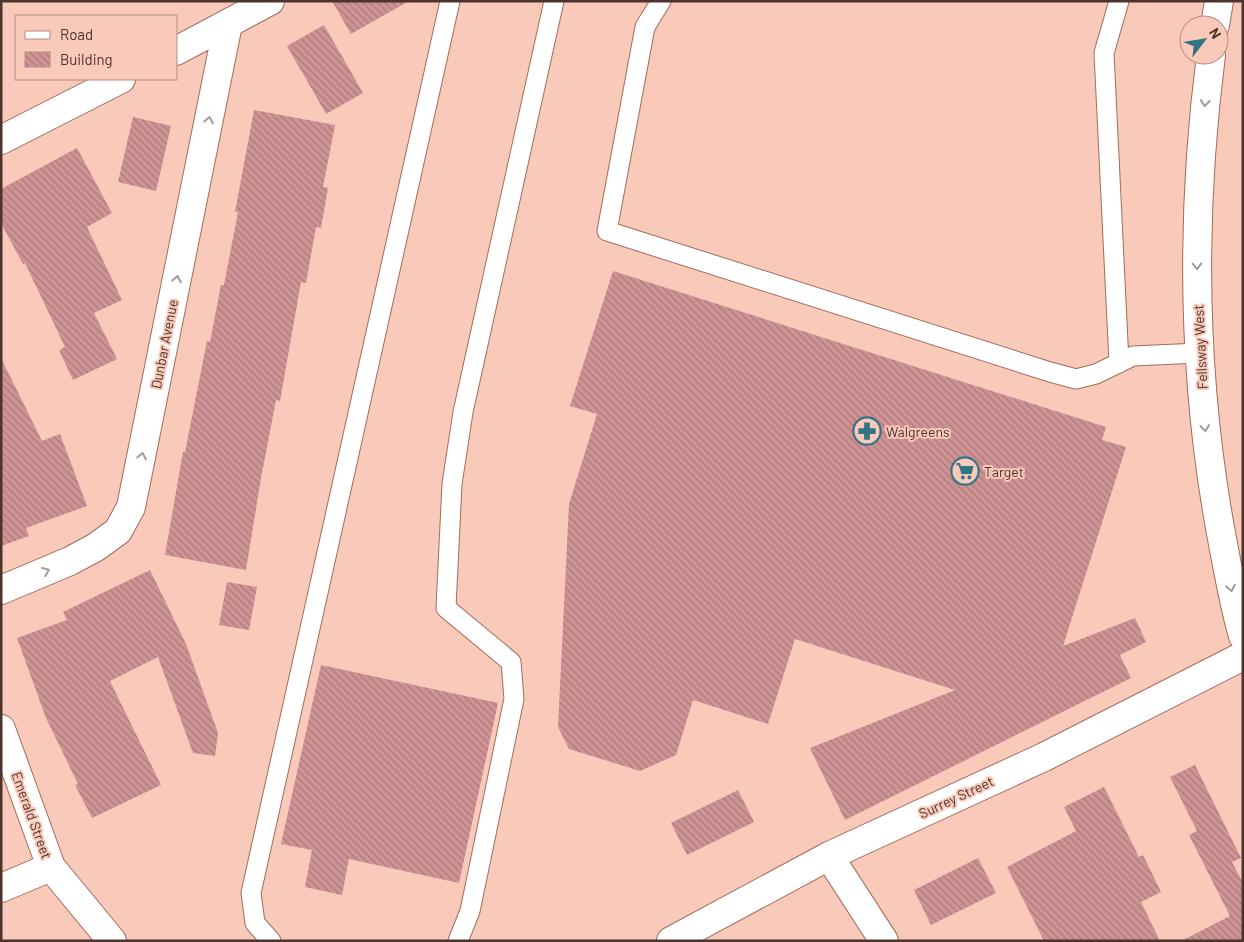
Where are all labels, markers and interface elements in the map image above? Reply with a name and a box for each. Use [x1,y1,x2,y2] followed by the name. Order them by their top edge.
[15,15,178,80] legend
[1179,15,1229,65] north arrow
[60,25,93,43] text: Road
[1206,25,1225,41] text: N
[60,50,113,68] text: Building
[1200,100,1211,108] one-way arrow
[203,115,214,124] one-way arrow
[1192,262,1202,270] one-way arrow
[171,275,182,284] one-way arrow
[147,298,181,390] street label: Dunbar Avenue
[1189,304,1211,390] street label: Fellsway West
[852,416,882,446] pharmacy icon: Walgreens
[886,423,950,440] place label: Walgreens
[1200,424,1211,432] one-way arrow
[136,451,146,460] one-way arrow
[950,456,980,486] supermarket icon: Target
[984,463,1024,480] place label: Target
[41,567,50,577] one-way arrow
[1225,584,1236,593] one-way arrow
[8,769,56,861] street label: Emerald Street
[916,772,996,822] street label: Surrey Street

